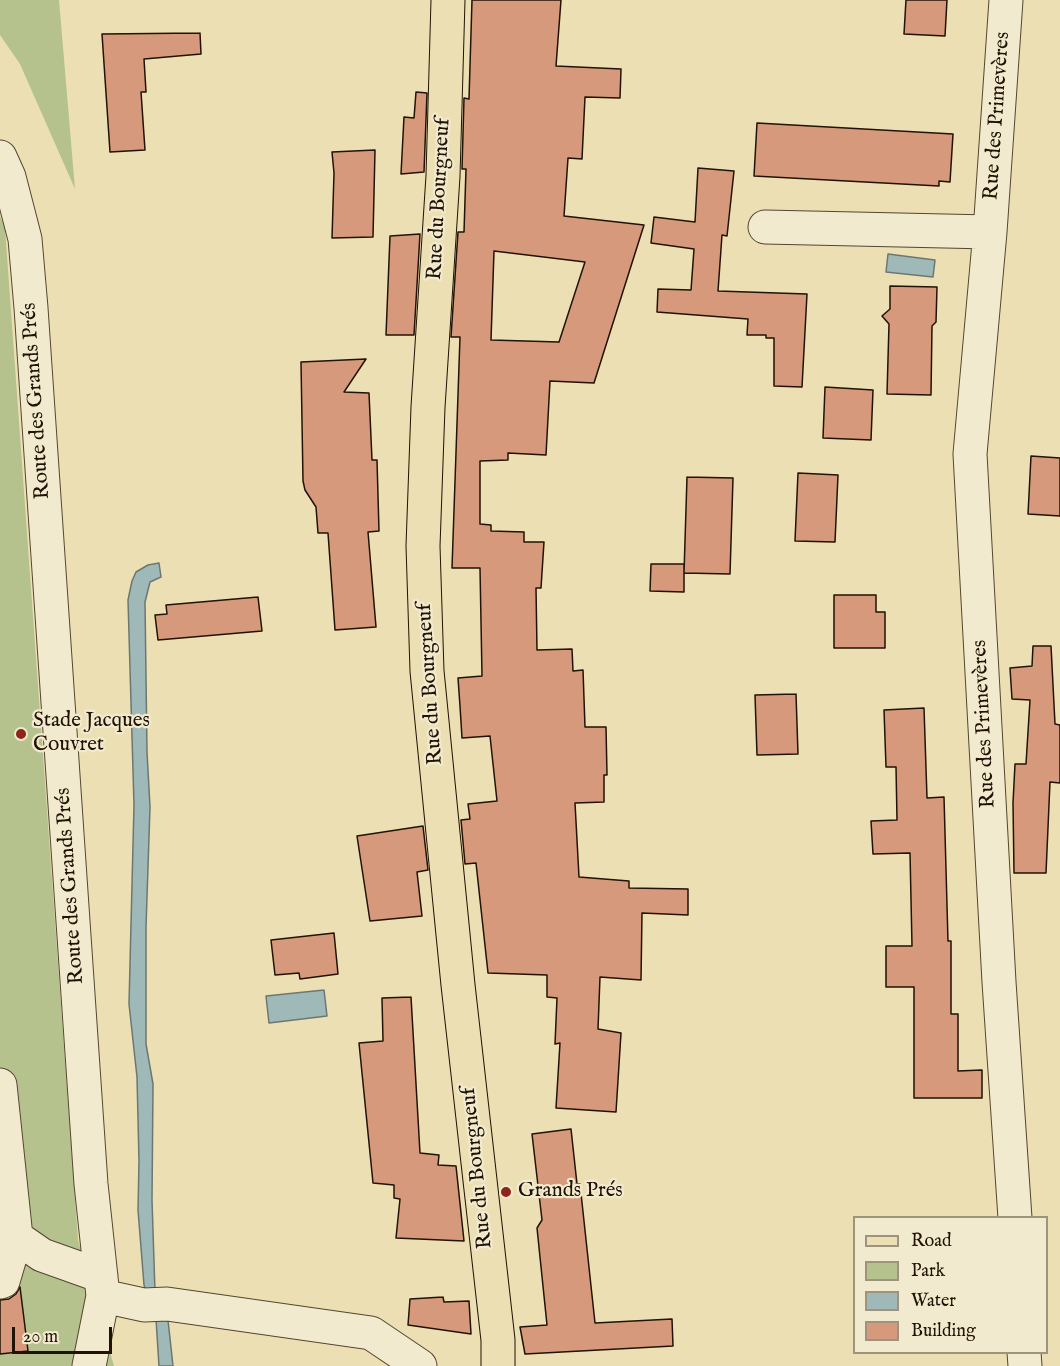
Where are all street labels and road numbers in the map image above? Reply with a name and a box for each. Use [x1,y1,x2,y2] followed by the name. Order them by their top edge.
[980,31,1016,201] street label: Rue des Primevères
[423,117,457,281] street label: Rue du Bourgneuf
[18,302,56,500] street label: Route des Grands Prés
[413,602,449,766] street label: Rue du Bourgneuf
[968,639,1002,809] street label: Rue des Primevères
[52,787,90,985] street label: Route des Grands Prés
[457,1086,499,1250] street label: Rue du Bourgneuf

